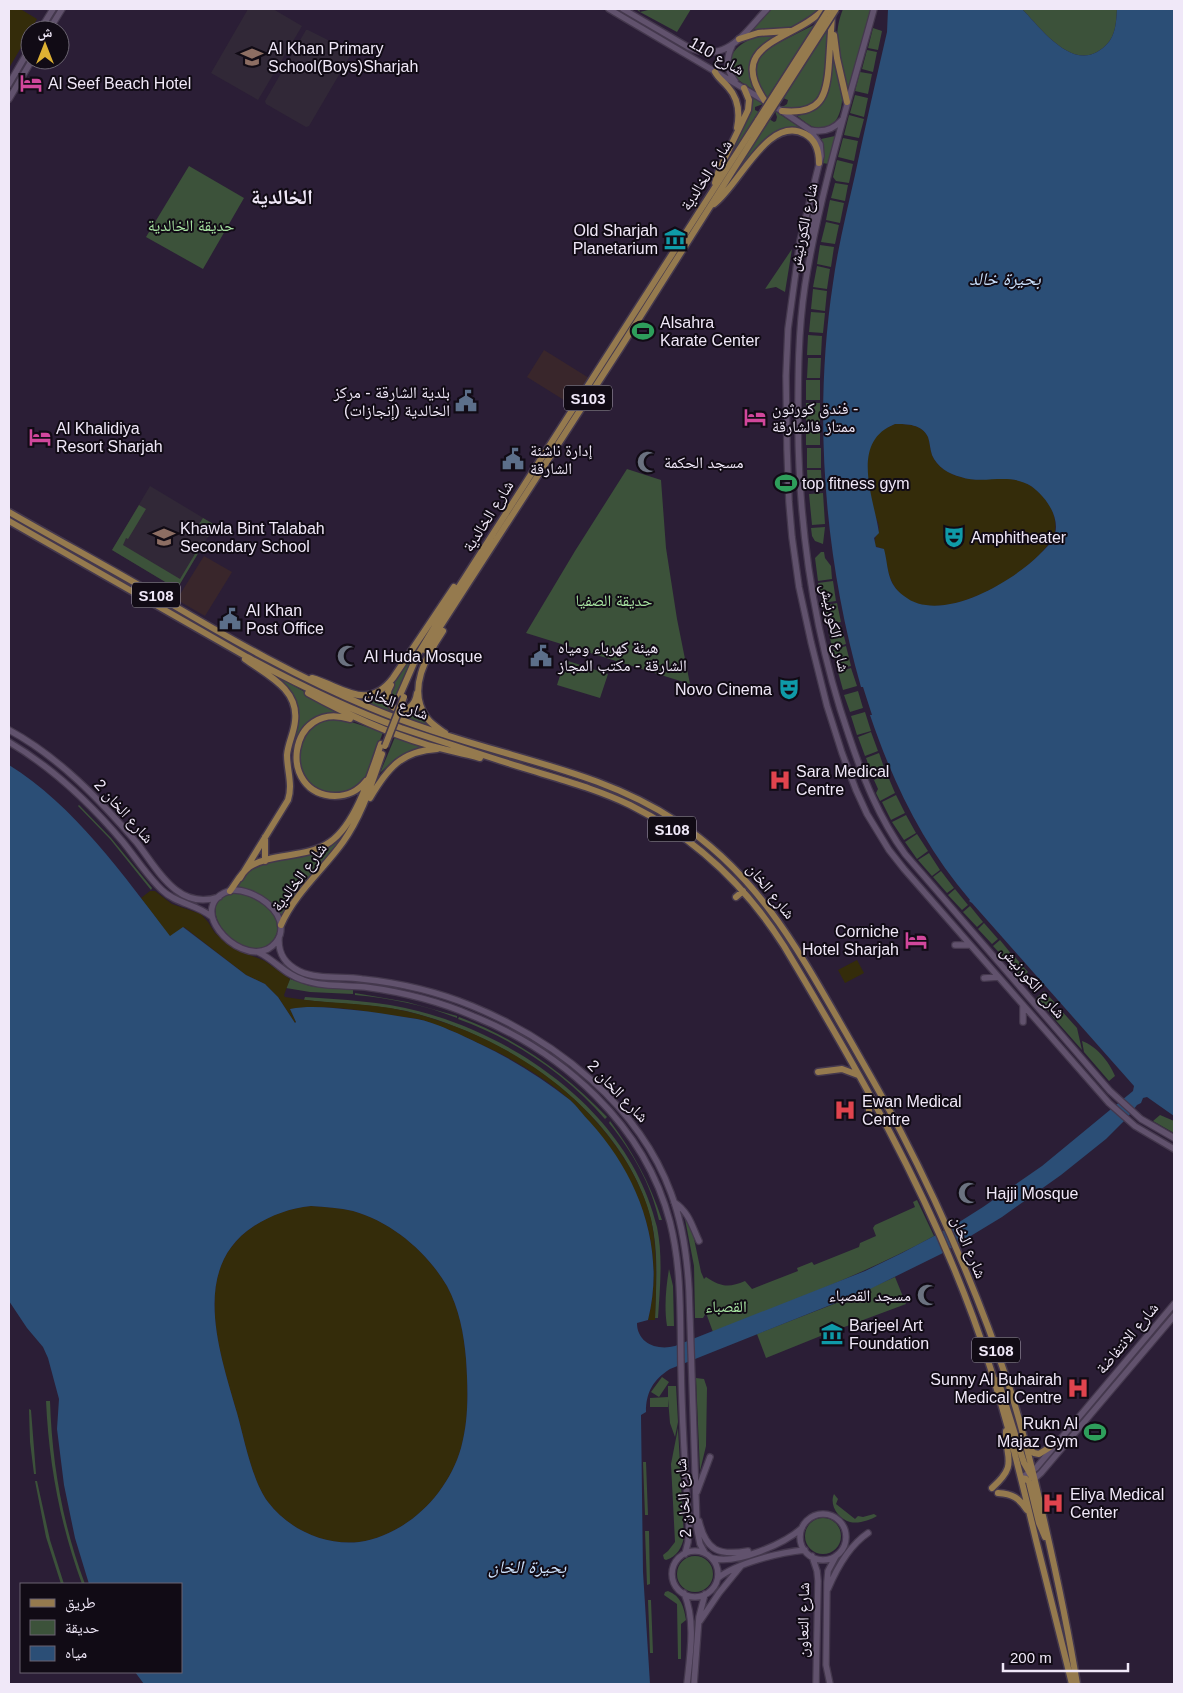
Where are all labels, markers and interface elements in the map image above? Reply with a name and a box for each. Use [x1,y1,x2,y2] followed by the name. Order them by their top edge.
[20,20,70,70] north arrow
[38,24,53,41] text: ش
[686,34,747,80] street label: شارع 110
[268,40,418,75] place label: Al Khan Primary School(Boys)Sharjah
[239,44,265,70] school or university icon: Al Khan Primary School(Boys)Sharjah
[18,70,44,96] hotel icon: Al Seef Beach Hotel
[48,75,191,92] place label: Al Seef Beach Hotel
[677,137,737,214] street label: شارع الخالدية
[785,181,823,273] street label: شارع الكورنيش
[251,185,313,208] district label: الخالدية
[148,217,234,234] park label: حديقة الخالدية
[573,222,658,257] place label: Old Sharjah Planetarium
[662,226,688,252] museum icon: Old Sharjah Planetarium
[969,269,1042,290] water label: بحيرة خالد
[660,314,760,349] place label: Alsahra Karate Center
[630,318,656,344] sports icon: Alsahra Karate Center
[333,384,450,420] place label: بلدية الشارقة - مركز الخالدية (إنجازات)
[564,386,612,410] road number: S103
[453,388,479,414] public building icon: بلدية الشارقة - مركز الخالدية (إنجازات)
[772,400,858,436] place label: فندق كورثون - ممتاز فالشارقة
[742,404,768,430] hotel icon: فندق كورثون - ممتاز فالشارقة
[56,420,163,455] place label: Al Khalidiya Resort Sharjah
[27,424,53,450] hotel icon: Al Khalidiya Resort Sharjah
[530,442,593,478] place label: إدارة ناشئة الشارقة
[500,446,526,472] public building icon: إدارة ناشئة الشارقة
[635,449,661,475] mosque icon: مسجد الحكمة
[664,454,744,471] place label: مسجد الحكمة
[773,470,799,496] sports icon: top fitness gym
[802,475,910,492] place label: top fitness gym
[459,477,518,556] street label: شارع الخالدية
[180,520,325,555] place label: Khawla Bint Talabah Secondary School
[151,524,177,550] school or university icon: Khawla Bint Talabah Secondary School
[941,524,967,550] theatre icon: Amphitheater
[971,529,1067,546] place label: Amphitheater
[132,582,180,608] road number: S108
[815,582,853,674] street label: شارع الكورنيش
[576,592,652,609] park label: حديقة الصفيا
[246,602,324,637] place label: Al Khan Post Office
[217,606,243,632] public building icon: Al Khan Post Office
[557,639,687,675] place label: هيئة كهرباء ومياه الشارقة - مكتب المجاز
[335,643,361,669] mosque icon: Al Huda Mosque
[528,643,554,669] public building icon: هيئة كهرباء ومياه الشارقة - مكتب المجاز
[364,648,482,665] place label: Al Huda Mosque
[776,676,802,702] theatre icon: Novo Cinema
[675,681,772,698] place label: Novo Cinema
[362,683,431,725] street label: شارع الخان
[796,763,889,798] place label: Sara Medical Centre
[767,767,793,793] hospital icon: Sara Medical Centre
[90,776,157,848] street label: شارع الخان 2
[648,816,696,842] road number: S108
[268,840,332,915] street label: شارع الخالدية
[742,860,798,923] street label: شارع الخان
[802,923,899,958] place label: Corniche Hotel Sharjah
[903,927,929,953] hotel icon: Corniche Hotel Sharjah
[996,943,1069,1023] street label: شارع الكورنيش
[583,1057,652,1127] street label: شارع الخان 2
[862,1093,962,1128] place label: Ewan Medical Centre
[832,1097,858,1123] hospital icon: Ewan Medical Centre
[956,1180,982,1206] mosque icon: Hajji Mosque
[986,1185,1079,1202] place label: Hajji Mosque
[946,1213,990,1282] street label: شارع الخان
[915,1282,941,1308] mosque icon: مسجد القصباء
[829,1287,911,1304] place label: مسجد القصباء
[705,1298,747,1315] park label: القصباء
[1092,1299,1163,1378] street label: شارع الانتفاضة
[849,1317,929,1352] place label: Barjeel Art Foundation
[819,1321,845,1347] museum icon: Barjeel Art Foundation
[972,1338,1020,1362] road number: S108
[930,1371,1062,1406] place label: Sunny Al Buhairah Medical Centre
[1065,1375,1091,1401] hospital icon: Sunny Al Buhairah Medical Centre
[997,1415,1078,1450] place label: Rukn Al Majaz Gym
[1082,1419,1108,1445] sports icon: Rukn Al Majaz Gym
[672,1458,696,1538] street label: شارع الخان 2
[1070,1486,1164,1521] place label: Eliya Medical Center
[1040,1490,1066,1516] hospital icon: Eliya Medical Center
[488,1557,567,1578] water label: بحيرة الخان
[794,1582,814,1658] street label: شارع التعاون
[20,1583,182,1673] legend
[65,1594,96,1613] text: طريق
[65,1619,100,1636] text: حديقة
[1003,1640,1128,1672] scale bar
[65,1644,87,1661] text: مياه
[1010,1649,1052,1666] text: 200 m

